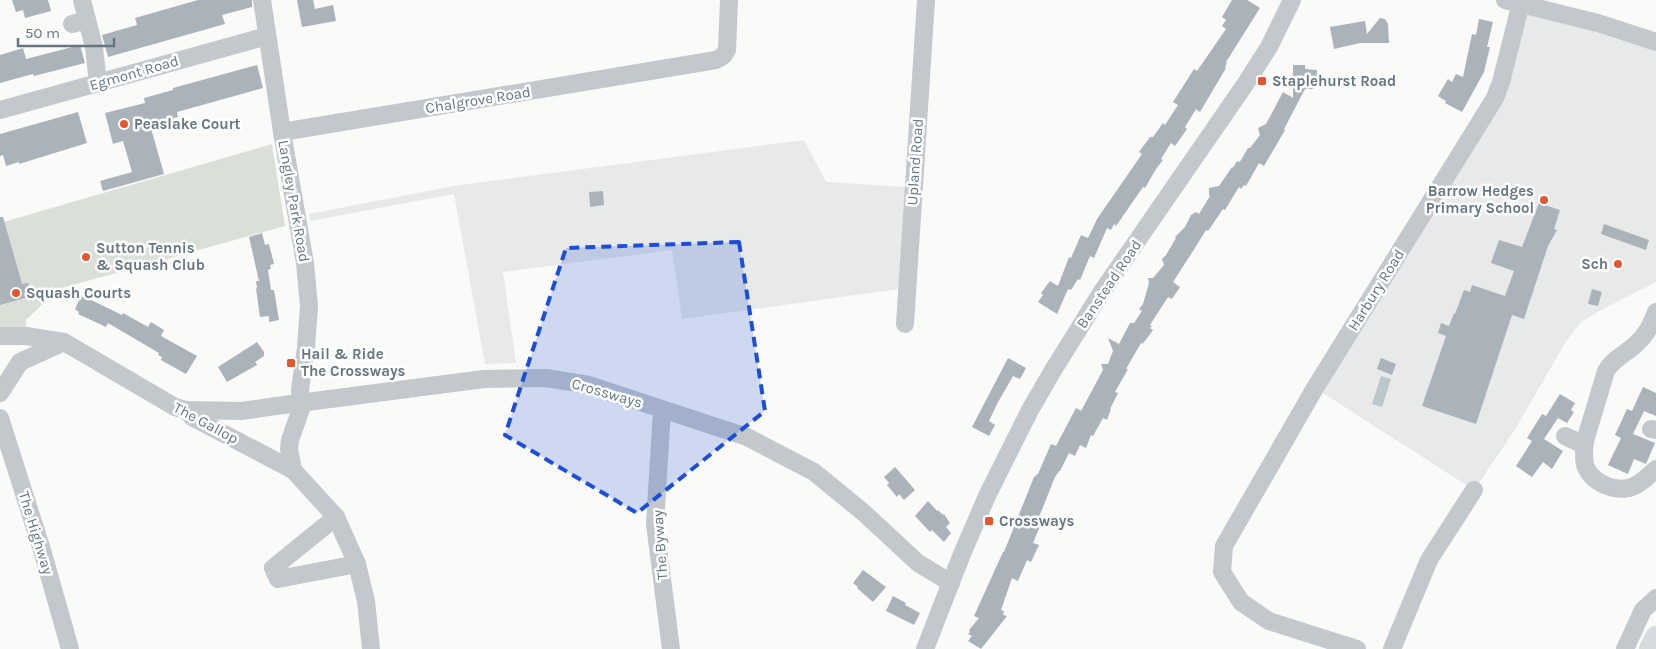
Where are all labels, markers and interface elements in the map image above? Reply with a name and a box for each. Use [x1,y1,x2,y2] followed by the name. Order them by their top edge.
[18,15,114,47] scale bar
[25,24,60,42] text: 50 m
[87,52,181,94] street label: Egmont Road
[1272,72,1396,90] place label: Staplehurst Road
[1256,75,1268,87] marker: Staplehurst Road
[424,83,532,117] street label: Chalgrove Road
[134,115,241,133] place label: Peaslake Court
[118,118,130,130] marker: Peaslake Court
[903,118,927,206] street label: Upland Road
[274,138,314,264] street label: Langley Park Road
[1426,182,1534,217] place label: Barrow Hedges Primary School
[1538,194,1550,206] marker: Barrow Hedges Primary School
[1073,236,1145,332] street label: Banstead Road
[96,239,205,274] place label: Sutton Tennis & Squash Club
[1344,246,1408,334] street label: Harbury Road
[80,251,92,263] marker: Sutton Tennis & Squash Club
[1581,255,1608,273] place label: Sch
[1612,258,1624,270] marker: Sch
[26,284,131,302] place label: Squash Courts
[10,287,22,299] marker: Squash Courts
[301,345,405,380] place label: Hail & Ride The Crossways
[285,357,297,369] marker: Hail & Ride The Crossways
[570,374,644,412] street label: Crossways
[170,398,242,448] street label: The Gallop
[15,489,57,577] street label: The Highway
[649,509,671,581] street label: The Byway
[999,512,1074,530] place label: Crossways
[983,515,995,527] marker: Crossways

